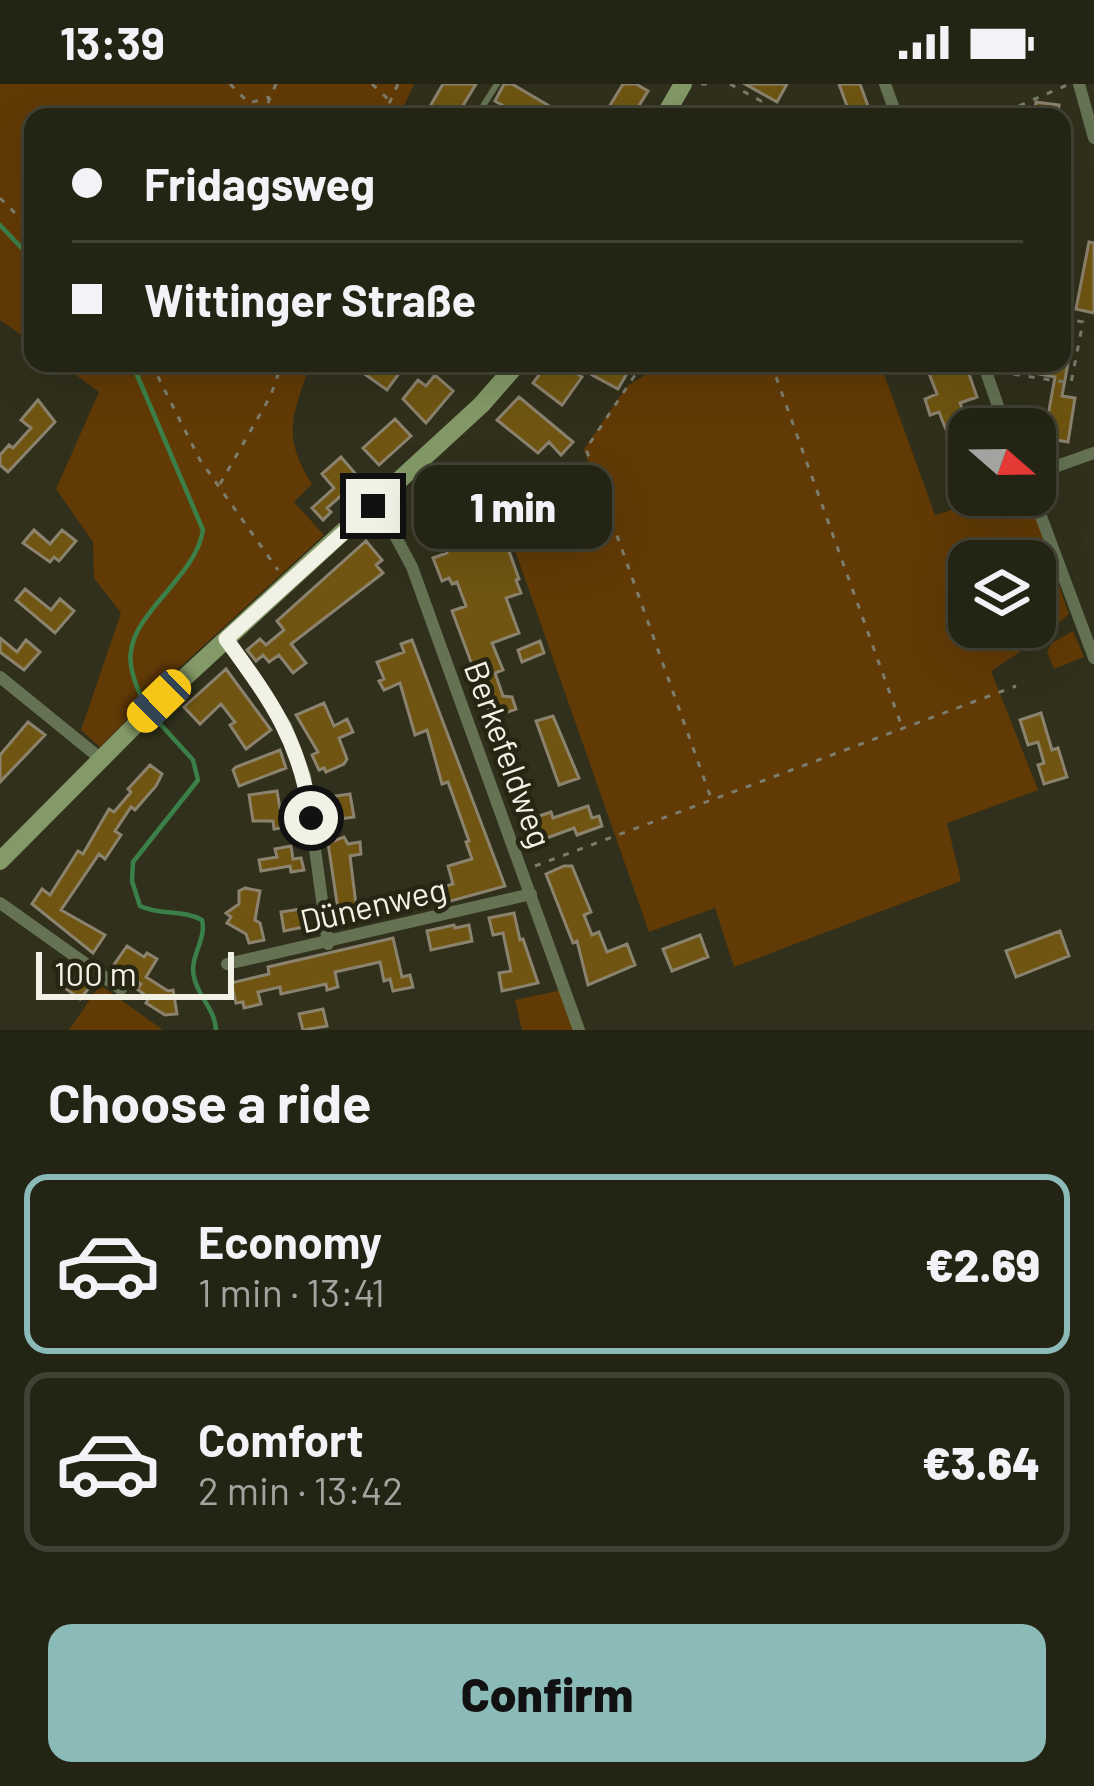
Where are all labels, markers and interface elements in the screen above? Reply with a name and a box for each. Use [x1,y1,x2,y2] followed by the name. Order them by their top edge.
[60,15,165,69] text: 13:39
[144,156,375,210] text: Fridagsweg
[144,272,476,326] text: Wittinger Straße
[948,408,1056,516] north arrow
[948,408,1056,648] map controls
[415,464,613,548] callout: 1 min
[346,479,400,533] route end
[470,483,556,530] text: 1 min
[948,540,1056,648] button: layers
[457,655,561,853] street label: Berkefeldweg
[121,663,197,739] car
[284,791,338,845] route start
[296,868,450,940] street label: Dünenweg
[36,946,234,999] scale bar
[54,953,137,993] text: 100 m
[48,1069,372,1134] text: Choose a ride
[54,1210,162,1318] icon: car
[198,1214,382,1268] text: Economy
[925,1237,1040,1291] text: €2.69
[198,1268,385,1315] text: 1 min · 13:41
[54,1408,162,1516] icon: car
[198,1412,364,1466] text: Comfort
[922,1435,1040,1489] text: €3.64
[198,1466,403,1513] text: 2 min · 13:42
[48,1624,1046,1762] button: Confirm

